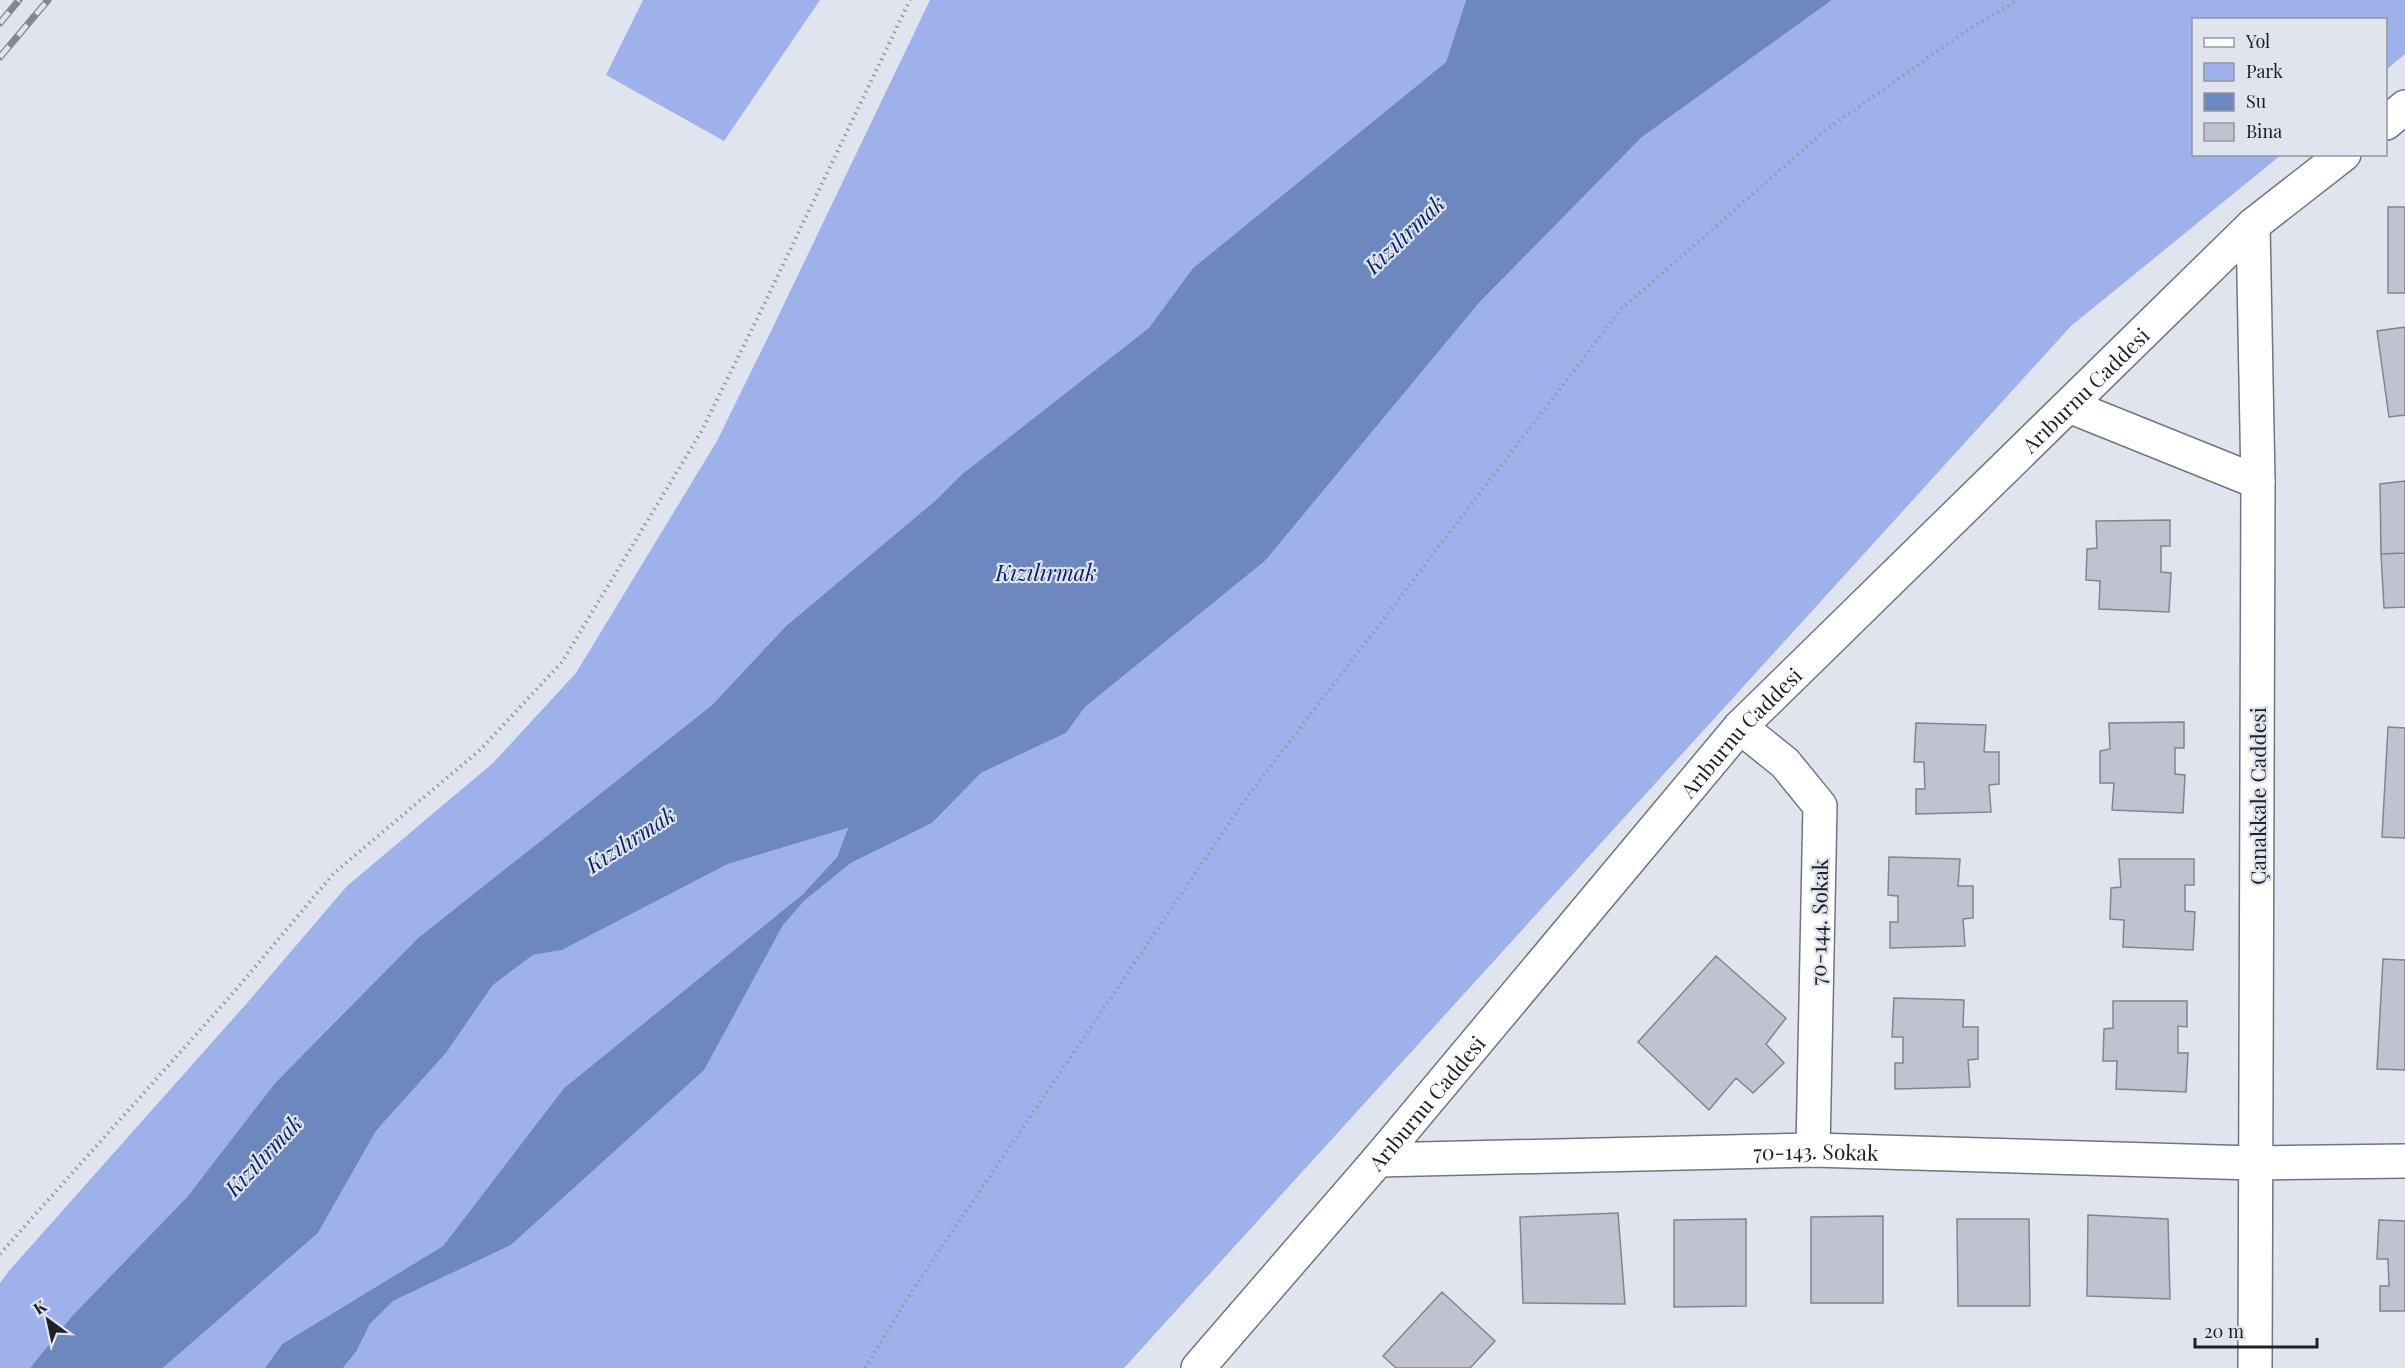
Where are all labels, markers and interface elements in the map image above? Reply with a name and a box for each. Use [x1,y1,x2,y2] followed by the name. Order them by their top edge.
[2192,18,2387,156] legend
[2245,29,2270,53] text: Yol
[2246,59,2283,83] text: Park
[2246,89,2267,113] text: Su
[2246,119,2282,143] text: Bina
[1357,188,1451,281] water label: Kızılırmak
[2014,321,2155,459] street label: Arıburnu Caddesi
[994,557,1097,587] water label: Kızılırmak
[1673,661,1807,804] street label: Arıburnu Caddesi
[2243,707,2271,885] street label: Çanakkale Caddesi
[579,799,681,880] water label: Kızılırmak
[1803,858,1833,986] street label: 70-144. Sokak
[1361,1029,1491,1177] street label: Arıburnu Caddesi
[217,1108,308,1203] water label: Kızılırmak
[1753,1136,1879,1166] street label: 70-143. Sokak
[18,1290,78,1350] north arrow
[29,1295,51,1319] text: K
[2195,1311,2316,1349] scale bar
[2204,1319,2244,1343] text: 20 m

